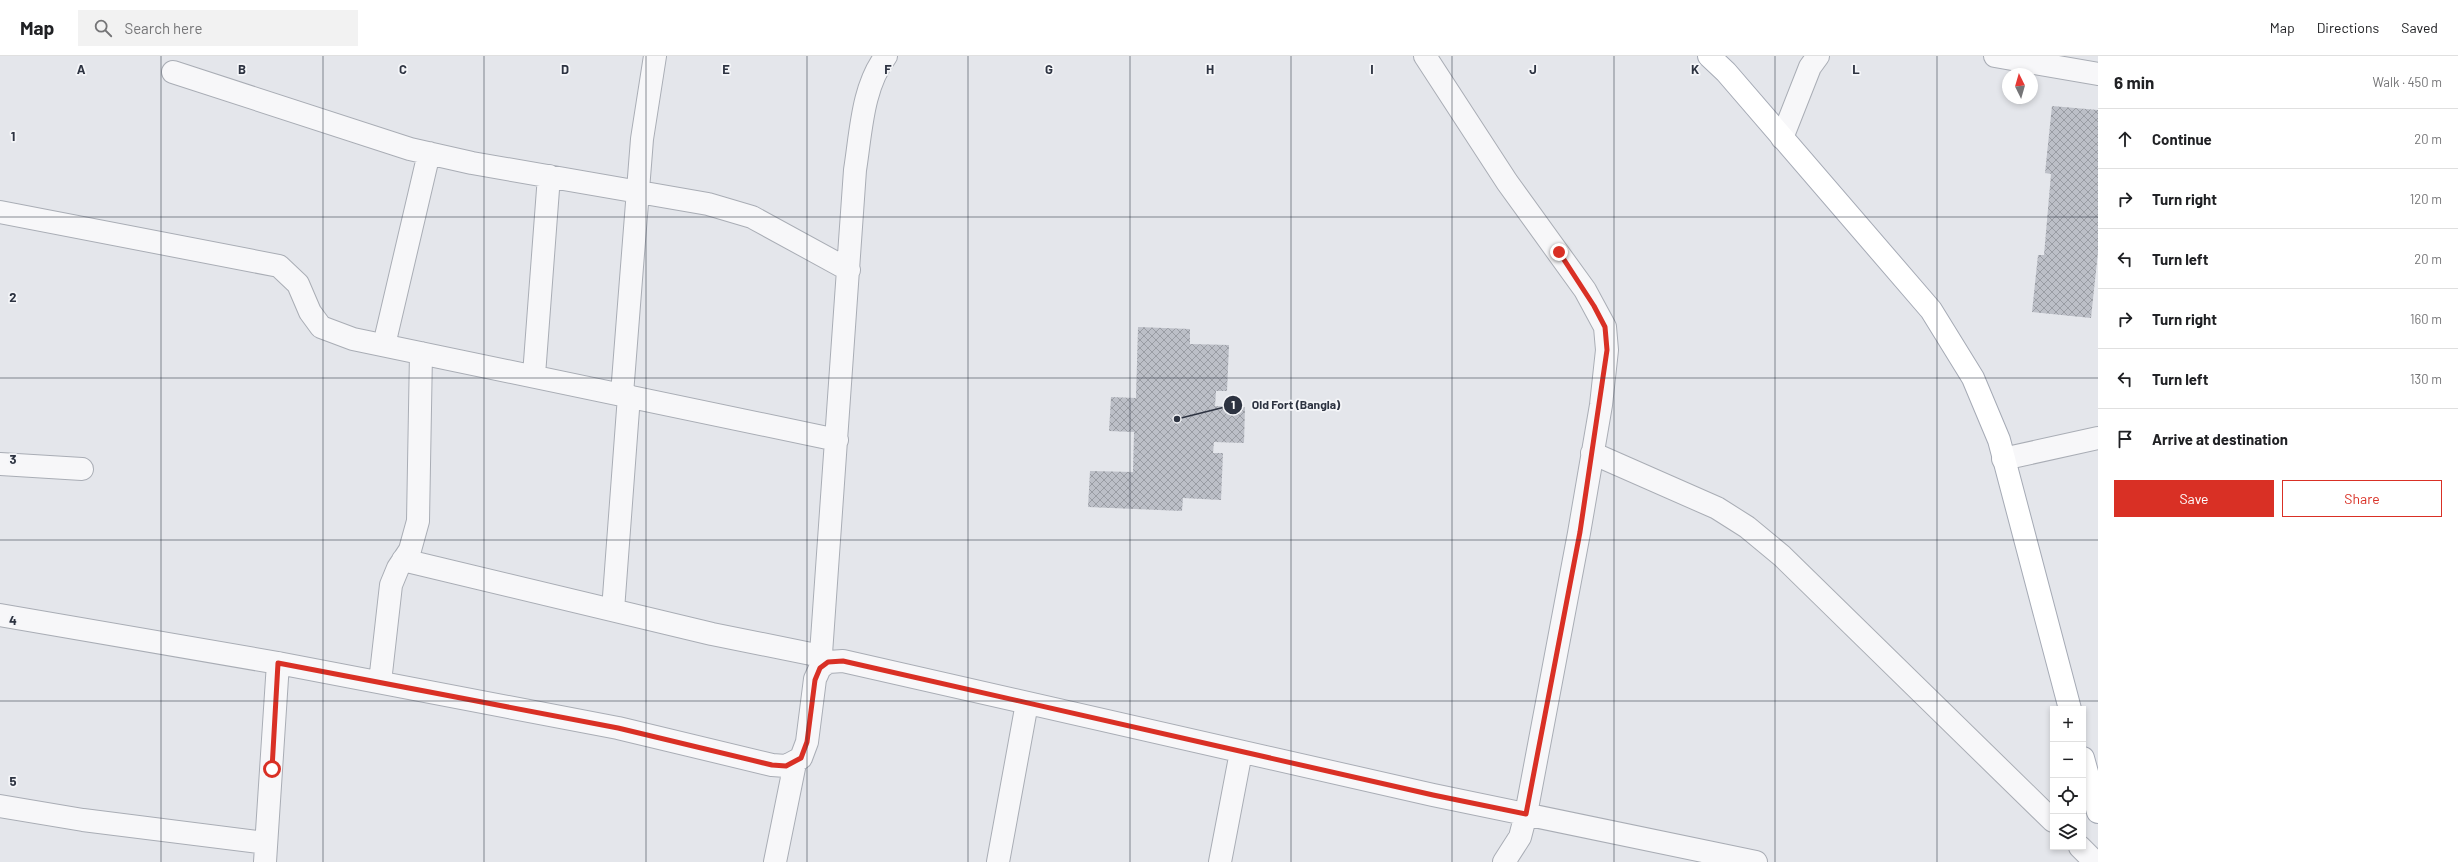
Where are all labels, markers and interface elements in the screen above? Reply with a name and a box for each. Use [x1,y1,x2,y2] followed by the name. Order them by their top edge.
[78,10,358,46] search box
[20,16,54,39] text: Map
[92,17,114,39] icon: search
[124,19,202,37] text: Search here
[2270,19,2295,36] text: Map
[2317,19,2379,36] text: Directions
[2401,19,2438,36] text: Saved
[77,61,86,77] text: A
[238,61,246,77] text: B
[399,61,407,77] text: C
[561,61,569,77] text: D
[722,61,730,77] text: E
[884,61,892,77] text: F
[1045,61,1053,77] text: G
[1206,61,1214,77] text: H
[1370,61,1374,77] text: I
[1529,61,1537,77] text: J
[1691,61,1699,77] text: K
[1852,61,1860,77] text: L
[2002,68,2038,104] north arrow
[2114,72,2154,92] text: 6 min
[2373,74,2442,90] text: Walk · 450 m
[11,128,15,144] text: 1
[2114,128,2136,150] icon: ahead
[2152,130,2212,148] text: Continue
[2414,131,2442,147] text: 20 m
[2114,188,2136,210] icon: right
[2152,190,2217,208] text: Turn right
[2410,191,2442,207] text: 120 m
[1550,243,1568,261] route end
[2114,248,2136,270] icon: left
[2152,250,2208,268] text: Turn left
[2414,251,2442,267] text: 20 m
[9,289,17,305] text: 2
[2114,308,2136,330] icon: right
[2152,310,2217,328] text: Turn right
[2410,311,2442,327] text: 160 m
[2114,368,2136,390] icon: left
[2152,370,2208,388] text: Turn left
[2410,371,2442,387] text: 130 m
[1223,393,1348,417] callout: Old Fort (Bangla)
[1231,397,1235,411] text: 1
[1252,397,1341,411] text: Old Fort (Bangla)
[2114,428,2136,450] icon: arrive
[2152,430,2288,448] text: Arrive at destination
[9,451,17,467] text: 3
[2114,480,2274,517] button: Save
[2282,480,2442,517] button: Share
[9,612,17,628] text: 4
[2050,706,2086,850] map controls
[2050,706,2086,742] button: +
[2050,742,2086,778] button: −
[263,760,281,778] route start
[9,773,17,789] text: 5
[2050,778,2086,814] button: locate
[2050,814,2086,850] button: layers

